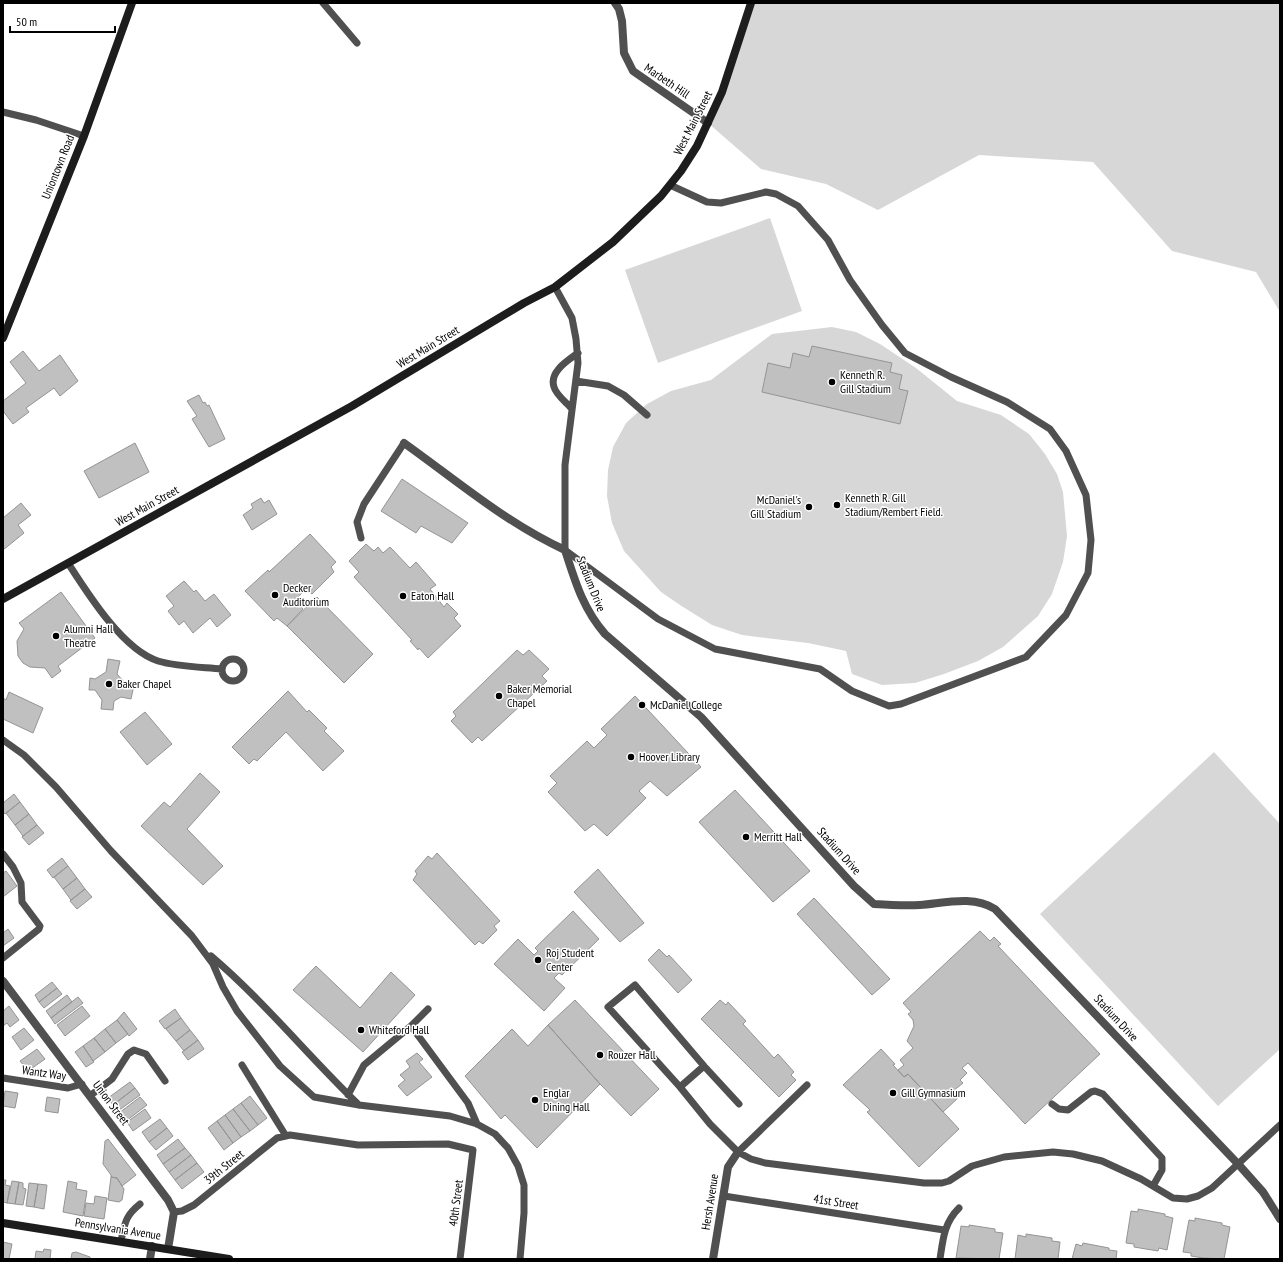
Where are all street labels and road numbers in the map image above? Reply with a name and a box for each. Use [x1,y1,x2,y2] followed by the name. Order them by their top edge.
[642,60,693,101] street label: Marbeth Hill
[670,87,715,157] street label: West Main Street
[38,132,77,201] street label: Uniontown Road
[394,322,462,371] street label: West Main Street
[112,482,182,529] street label: West Main Street
[574,554,609,614] street label: Stadium Drive
[814,824,865,877] street label: Stadium Drive
[1091,991,1142,1044] street label: Stadium Drive
[21,1062,68,1083] street label: Wantz Way
[90,1077,133,1129] street label: Union Street
[201,1146,247,1187] street label: 39th Street
[698,1173,721,1231] street label: Hersh Avenue
[445,1178,466,1227] street label: 40th Street
[812,1191,860,1213] street label: 41st Street
[74,1214,162,1243] street label: Pennsylvania Avenue

